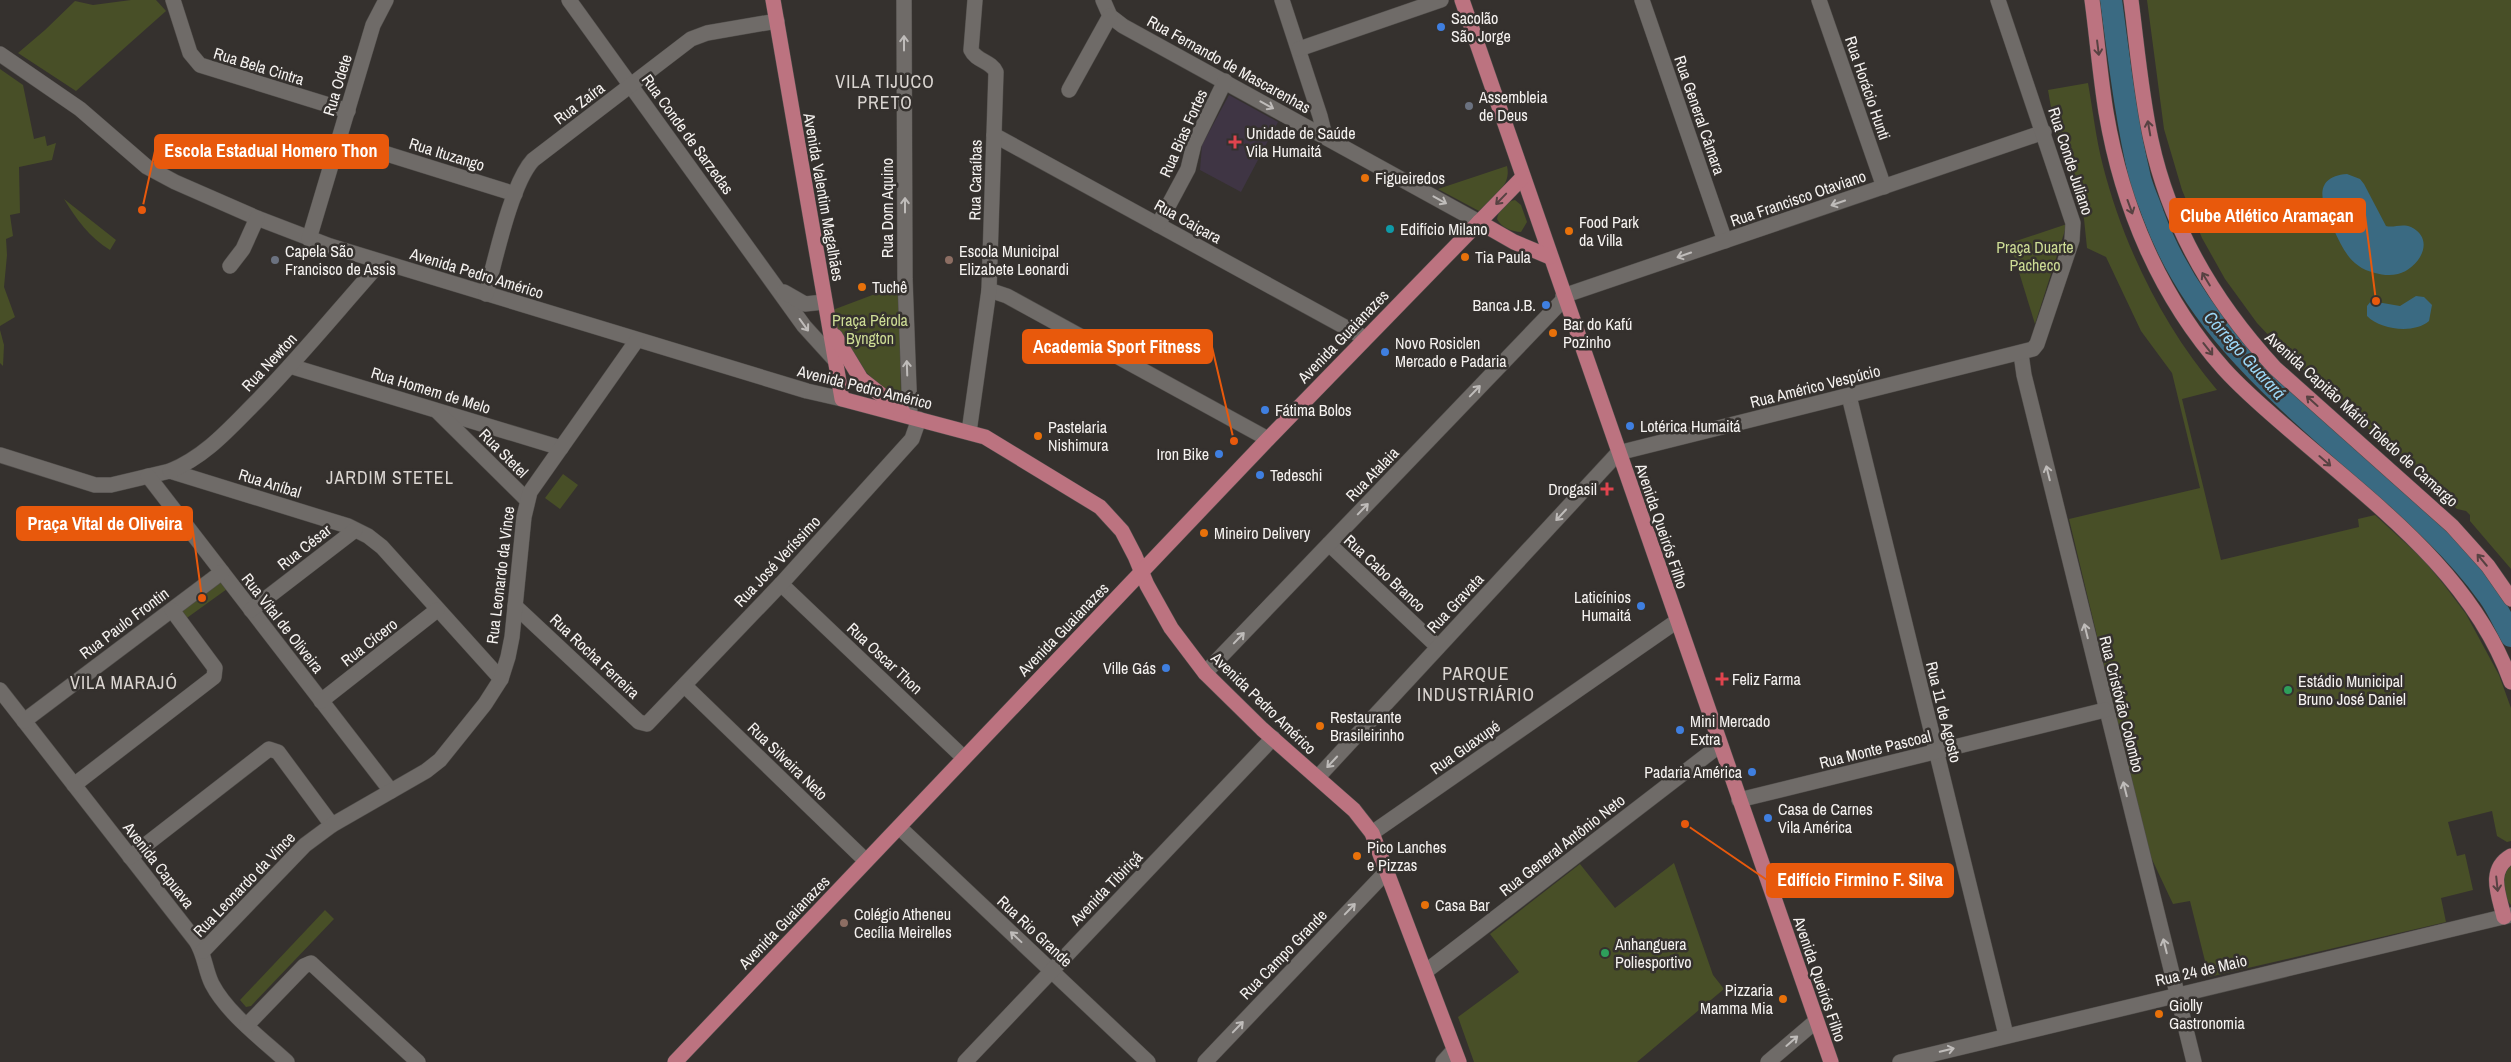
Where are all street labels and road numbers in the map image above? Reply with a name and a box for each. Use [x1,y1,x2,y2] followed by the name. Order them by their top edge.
[1143,10,1315,118] street label: Rua Fernando de Mascarenhas
[1840,33,1896,143] street label: Rua Horácio Hunti
[211,42,308,90] street label: Rua Bela Cintra
[317,51,357,119] street label: Rua Odete
[1669,52,1731,178] street label: Rua General Câmara
[637,69,739,199] street label: Rua Conde de Sarzedas
[549,76,609,129] street label: Rua Zaíra
[1154,86,1212,180] street label: Rua Bias Fortes
[2043,104,2099,218] street label: Rua Conde Juliano
[798,110,850,283] street label: Avenida Valentim Magalhães
[406,132,488,176] street label: Rua Ituzango
[963,139,987,221] street label: Rua Caraíbas
[876,158,898,258] street label: Rua Dom Aquino
[1727,164,1869,232] street label: Rua Francisco Otaviano
[1150,194,1226,249] street label: Rua Caiçara
[407,242,546,304] street label: Avenida Pedro Américo
[1292,284,1393,388] street label: Avenida Guaianazes
[2260,326,2463,512] street label: Avenida Capitão Mário Toledo de Camargo
[236,328,302,396] street label: Rua Newton
[794,359,935,414] street label: Avenida Pedro Américo
[1748,359,1882,413] street label: Rua Américo Vespúcio
[369,361,493,419] street label: Rua Homem de Melo
[475,424,534,483] street label: Rua Stetel
[1341,441,1404,506] street label: Rua Atalaia
[1630,460,1694,592] street label: Avenida Queirós Filho
[236,463,304,503] street label: Rua Aníbal
[481,505,519,645] street label: Rua Leonardo da Vince
[729,511,825,611] street label: Rua José Veríssimo
[273,519,336,575] street label: Rua César
[1339,529,1431,617] street label: Rua Cabo Branco
[237,568,330,678] street label: Rua Vital de Oliveira
[1422,568,1489,638] street label: Rua Gravata
[1012,577,1113,681] street label: Avenida Guaianazes
[75,582,173,664] street label: Rua Paulo Frontin
[545,609,645,704] street label: Rua Rocha Ferreira
[336,613,402,671] street label: Rua Cícero
[842,617,928,699] street label: Rua Oscar Thon
[2094,633,2150,775] street label: Rua Cristóvão Colombo
[1206,646,1321,759] street label: Avenida Pedro Américo
[1921,659,1967,765] street label: Rua 11 de Agosto
[1426,715,1504,779] street label: Rua Guaxupé
[743,717,833,805] street label: Rua Silveira Neto
[1817,724,1933,774] street label: Rua Monte Pascoal
[1495,789,1629,901] street label: Rua General Antônio Neto
[118,816,200,913] street label: Avenida Capuava
[188,827,300,941] street label: Rua Leonardo da Vince
[1064,845,1148,931] street label: Avenida Tibiriçá
[733,870,834,974] street label: Avenida Guaianazes
[993,890,1077,972] street label: Rua Rio Grande
[1234,904,1332,1004] street label: Rua Campo Grande
[1788,913,1852,1045] street label: Avenida Queirós Filho
[2153,949,2249,991] street label: Rua 24 de Maio

